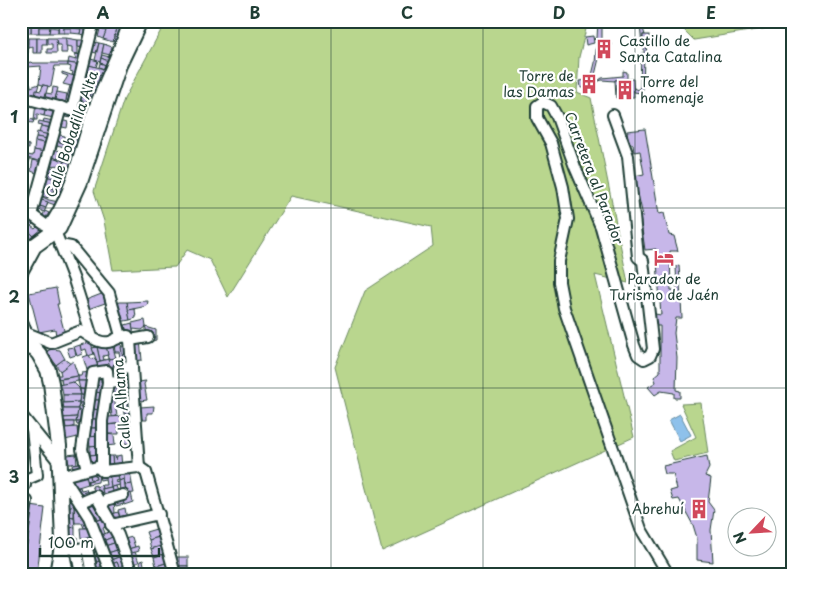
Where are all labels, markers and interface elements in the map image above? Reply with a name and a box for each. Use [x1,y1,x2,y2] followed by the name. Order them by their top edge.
[97,0,110,24] text: A
[250,0,261,24] text: B
[401,0,413,24] text: C
[553,0,565,24] text: D
[706,0,716,24] text: E
[619,30,722,67] place label: Castillo de Santa Catalina
[593,38,615,60] building icon: Castillo de Santa Catalina
[503,65,574,102] place label: Torre de las Damas
[40,67,103,200] street label: Calle Bobadilla Alta
[640,71,704,108] place label: Torre del homenaje
[578,73,600,95] building icon: Torre de las Damas
[614,79,636,101] building icon: Torre del homenaje
[10,104,18,128] text: 1
[559,108,630,248] street label: Carretera al Parador
[653,247,675,269] hotel icon: Parador de Turismo de Jaén
[609,268,719,305] place label: Parador de Turismo de Jaén
[8,284,20,308] text: 2
[107,358,136,450] street label: Calle Alhama
[9,464,19,488] text: 3
[632,498,684,519] place label: Abrehuí
[688,498,710,520] building icon: Abrehuí
[726,508,776,558] north arrow
[40,525,159,557] scale bar
[728,528,752,547] text: N
[48,530,94,553] text: 100 m

